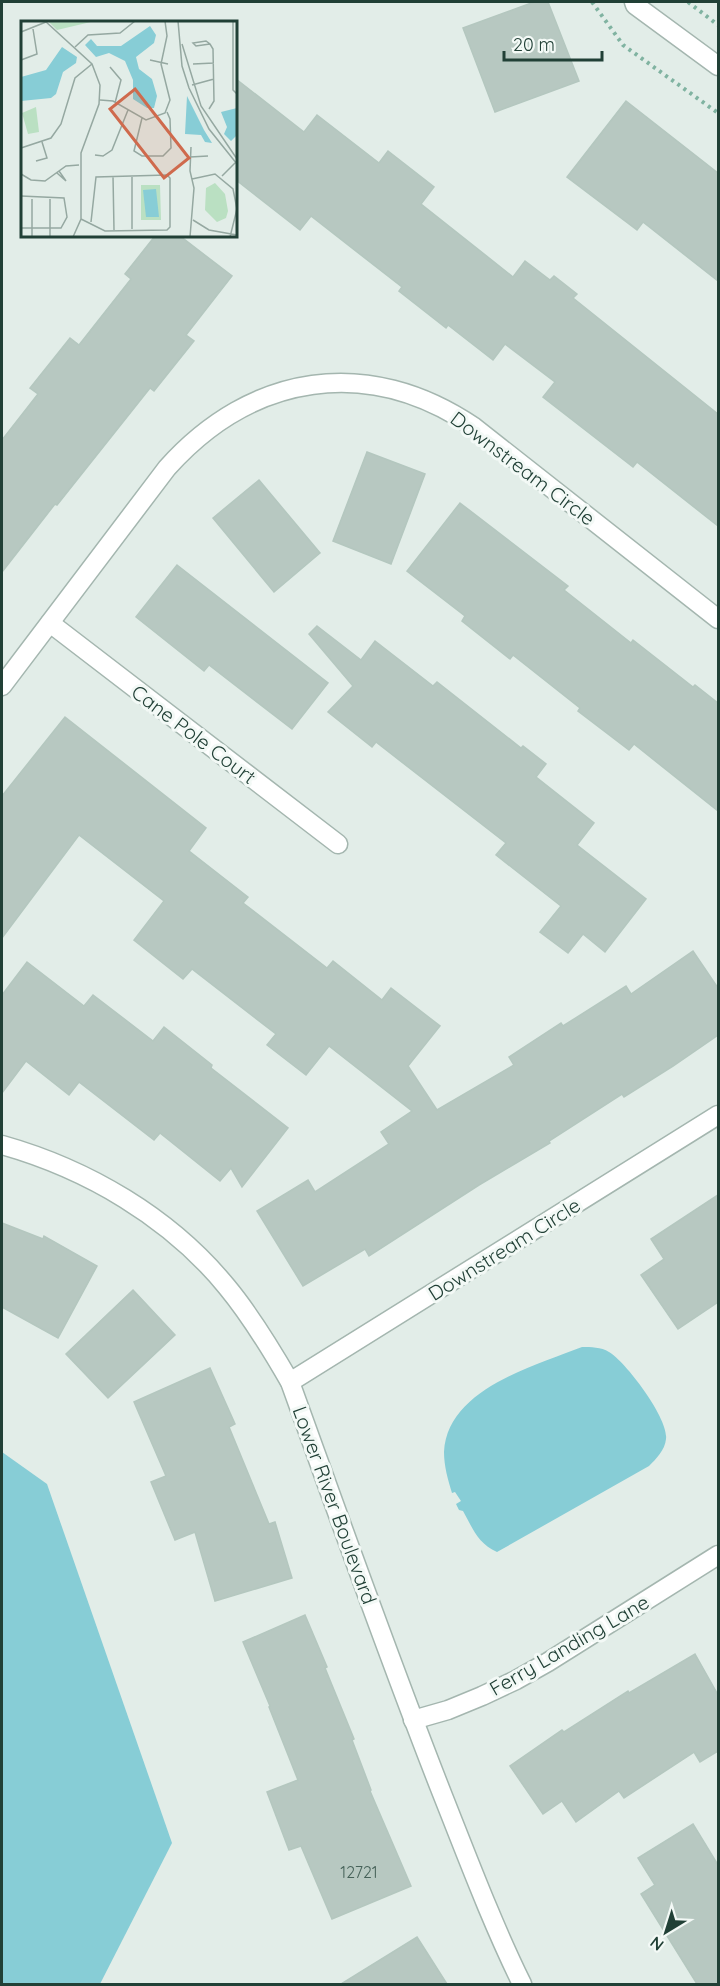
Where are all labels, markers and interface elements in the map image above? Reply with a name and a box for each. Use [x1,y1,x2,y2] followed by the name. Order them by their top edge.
[21,21,237,237] inset map
[504,24,602,62] scale bar
[513,33,555,56] text: 20 m
[446,406,600,530] street label: Downstream Circle
[127,679,261,789] street label: Cane Pole Court
[423,1192,585,1306] street label: Downstream Circle
[288,1403,382,1607] street label: Lower River Boulevard
[485,1589,653,1701] street label: Ferry Landing Lane
[340,1862,378,1882] house number: 12721
[636,1902,696,1962] north arrow
[646,1932,668,1955] text: N

